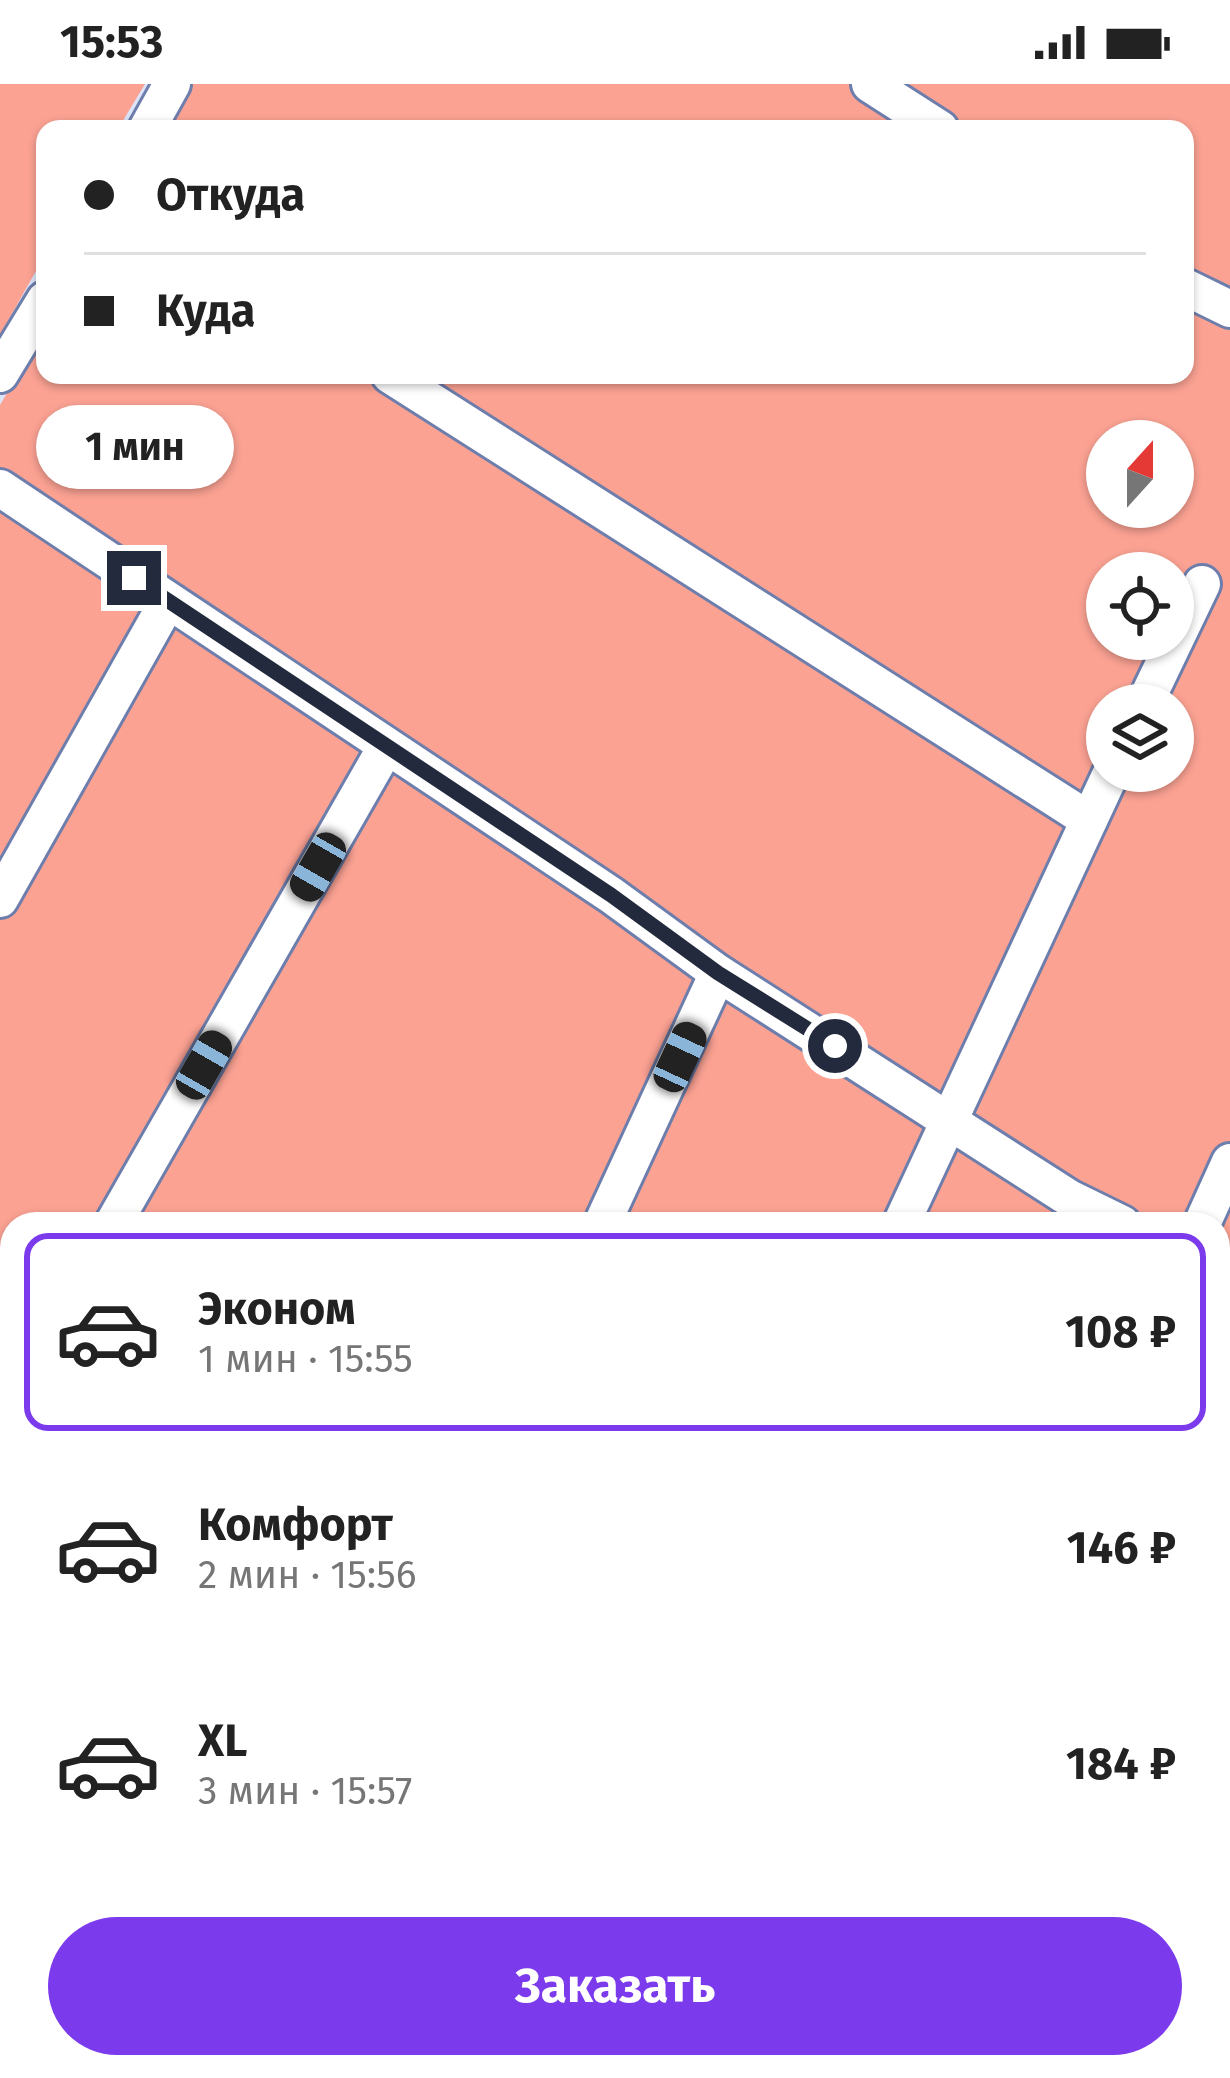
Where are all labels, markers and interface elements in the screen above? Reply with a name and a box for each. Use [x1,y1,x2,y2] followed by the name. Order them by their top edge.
[60,15,163,69] text: 15:53
[156,168,305,222] text: Откуда
[156,284,256,338] text: Куда
[35,404,233,488] callout: 1 мин
[1086,420,1194,528] north arrow
[1086,420,1194,792] map controls
[85,424,185,470] text: 1 мин
[107,551,161,605] route end
[1086,552,1194,660] button: locate
[1086,684,1194,792] button: layers
[284,827,352,907] car
[648,1017,712,1097] car
[808,1019,862,1073] route start
[170,1025,238,1105] car
[54,1278,162,1386] icon: car
[198,1282,356,1336] text: Эконом
[1065,1305,1176,1359] text: 108 ₽
[198,1336,413,1382] text: 1 мин · 15:55
[54,1494,162,1602] icon: car
[198,1498,393,1552] text: Комфорт
[1067,1521,1176,1575] text: 146 ₽
[198,1552,417,1598] text: 2 мин · 15:56
[54,1710,162,1818] icon: car
[198,1714,247,1768] text: XL
[1066,1737,1176,1791] text: 184 ₽
[198,1768,412,1814] text: 3 мин · 15:57
[48,1917,1182,2055] button: Заказать

